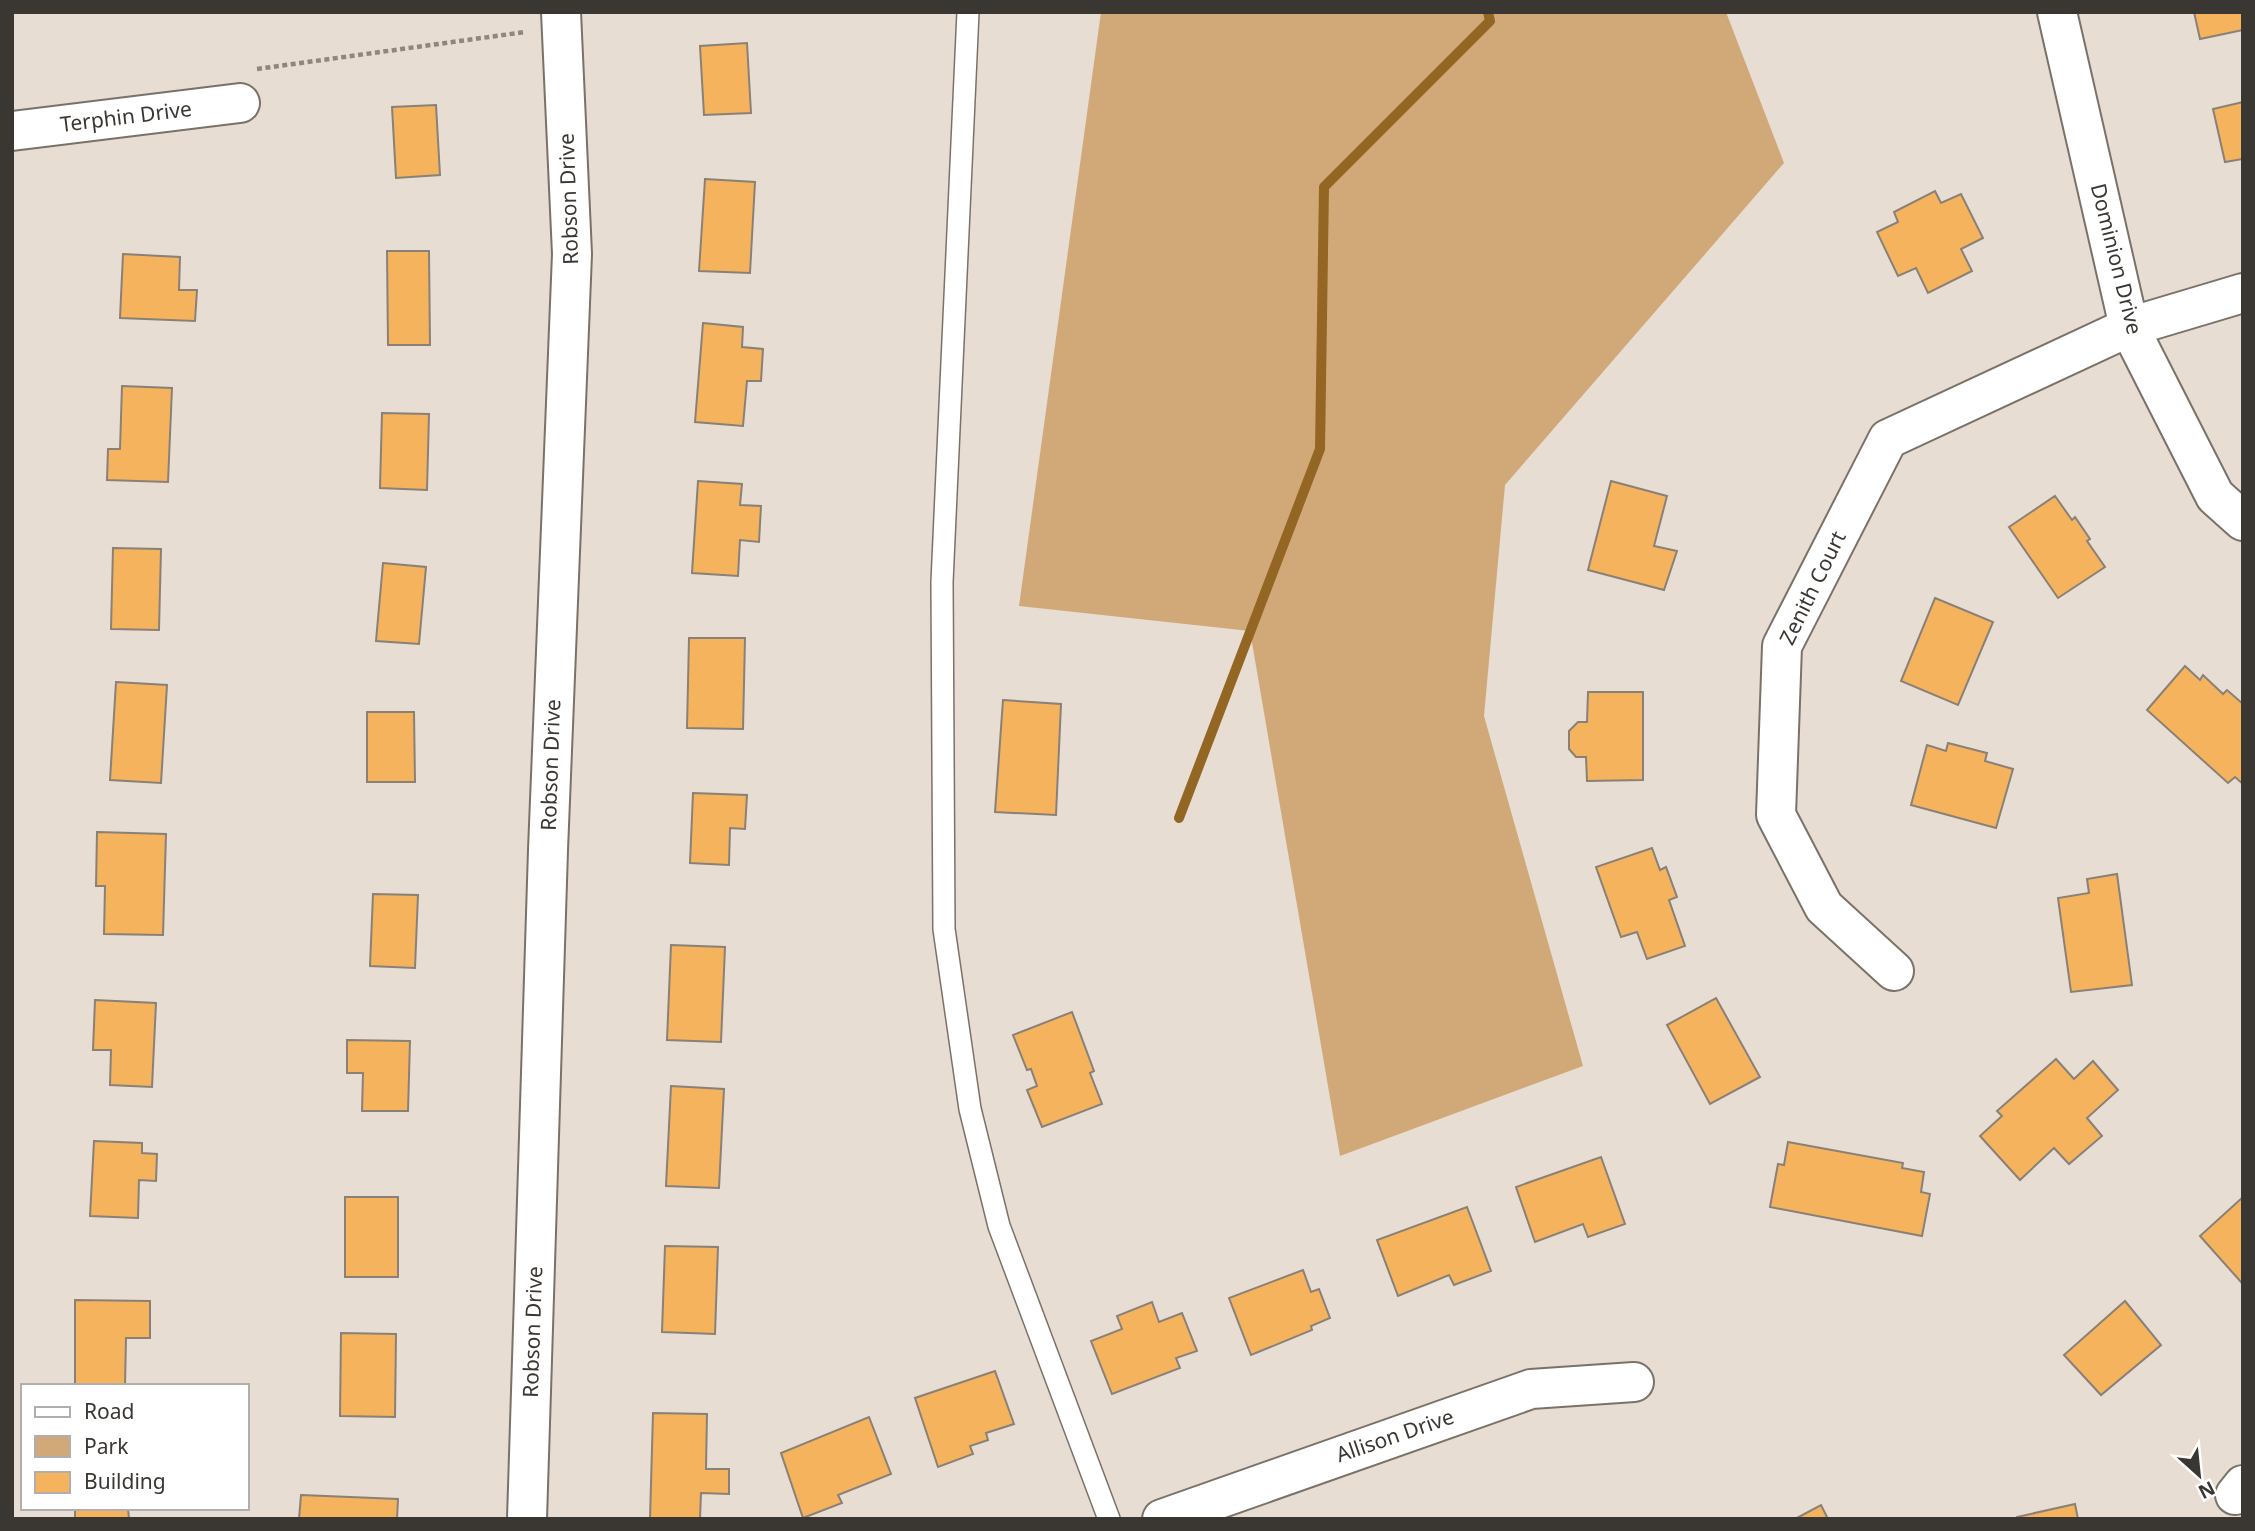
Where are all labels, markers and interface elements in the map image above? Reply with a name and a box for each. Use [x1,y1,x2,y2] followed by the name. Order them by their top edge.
[58,94,193,138] street label: Terphin Drive
[552,133,584,265] street label: Robson Drive
[2085,180,2149,337] street label: Dominion Drive
[1772,526,1852,649] street label: Zenith Court
[534,699,566,831] street label: Robson Drive
[516,1266,548,1398] street label: Robson Drive
[21,1384,248,1510] legend
[84,1397,134,1425] text: Road
[1332,1402,1457,1468] street label: Allison Drive
[84,1432,129,1460] text: Park
[2164,1440,2234,1510] north arrow
[84,1467,166,1495] text: Building
[2194,1475,2220,1505] text: N

